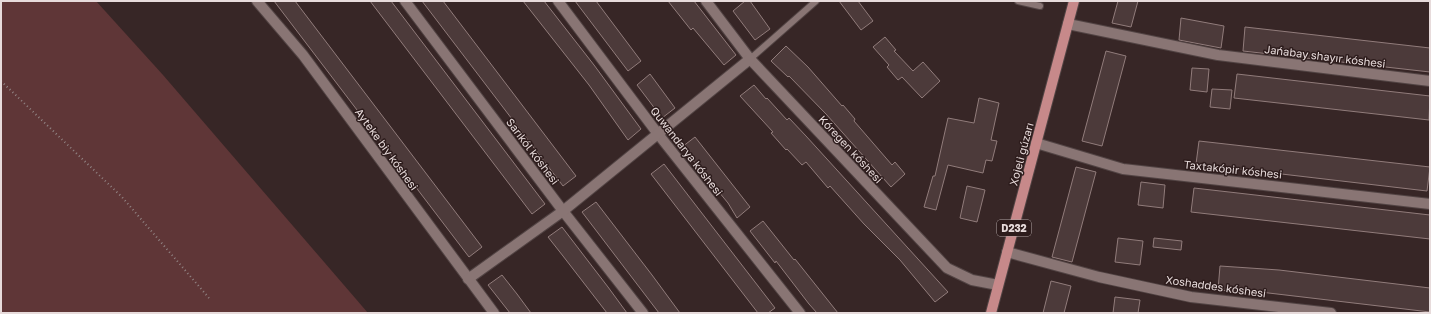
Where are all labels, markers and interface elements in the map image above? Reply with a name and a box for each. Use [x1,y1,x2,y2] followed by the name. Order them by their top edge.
[1264,42,1386,70] street label: Jańabay shayır kóshesi
[648,104,726,198] street label: Quwandarya kóshesi
[353,106,421,193] street label: Ayteke biy kóshesi
[816,113,886,185] street label: Kóregen kóshesi
[504,115,562,187] street label: Sarıkól kóshesi
[1006,121,1036,187] street label: Xojeli gúzarı
[1183,157,1283,181] street label: Taxtakópir kóshesi
[997,220,1031,236] road number: D232
[1165,273,1267,299] street label: Xoshaddes kóshesi

